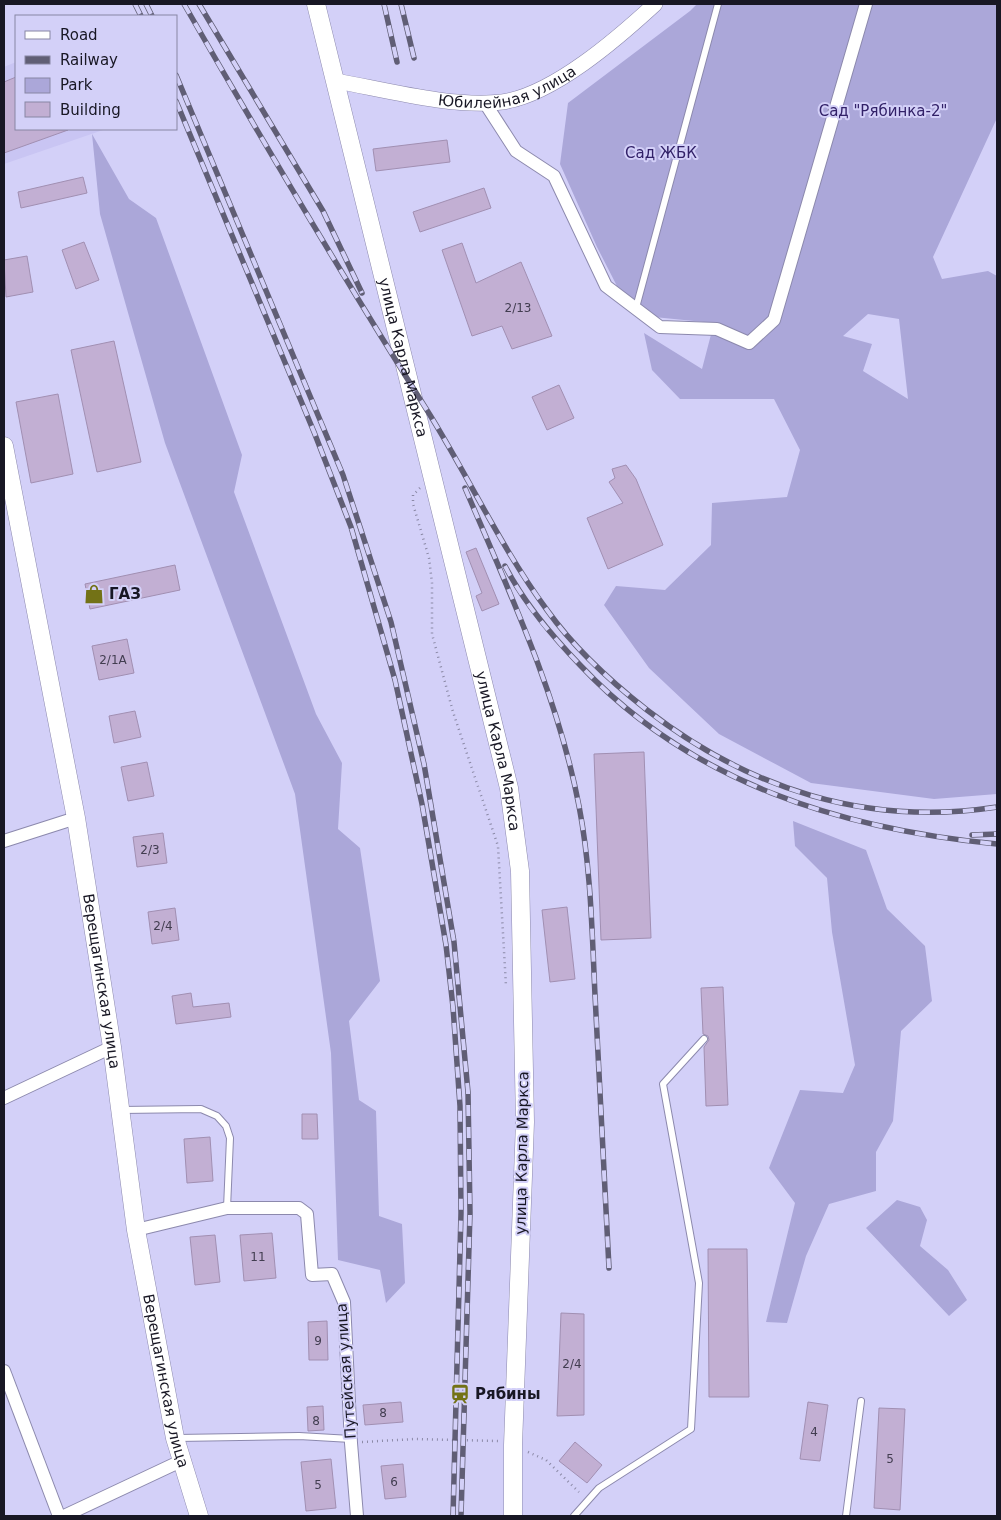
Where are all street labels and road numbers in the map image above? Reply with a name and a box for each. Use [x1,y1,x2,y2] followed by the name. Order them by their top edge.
[437,62,579,112] street label: Юбилейная улица
[375,276,431,439] street label: улица Карла Маркса
[472,669,524,832] street label: улица Карла Маркса
[79,892,124,1070] street label: Верещагинская улица
[512,1071,532,1235] street label: улица Карла Маркса
[139,1292,193,1470] street label: Верещагинская улица
[332,1303,360,1439] street label: Путейская улица

